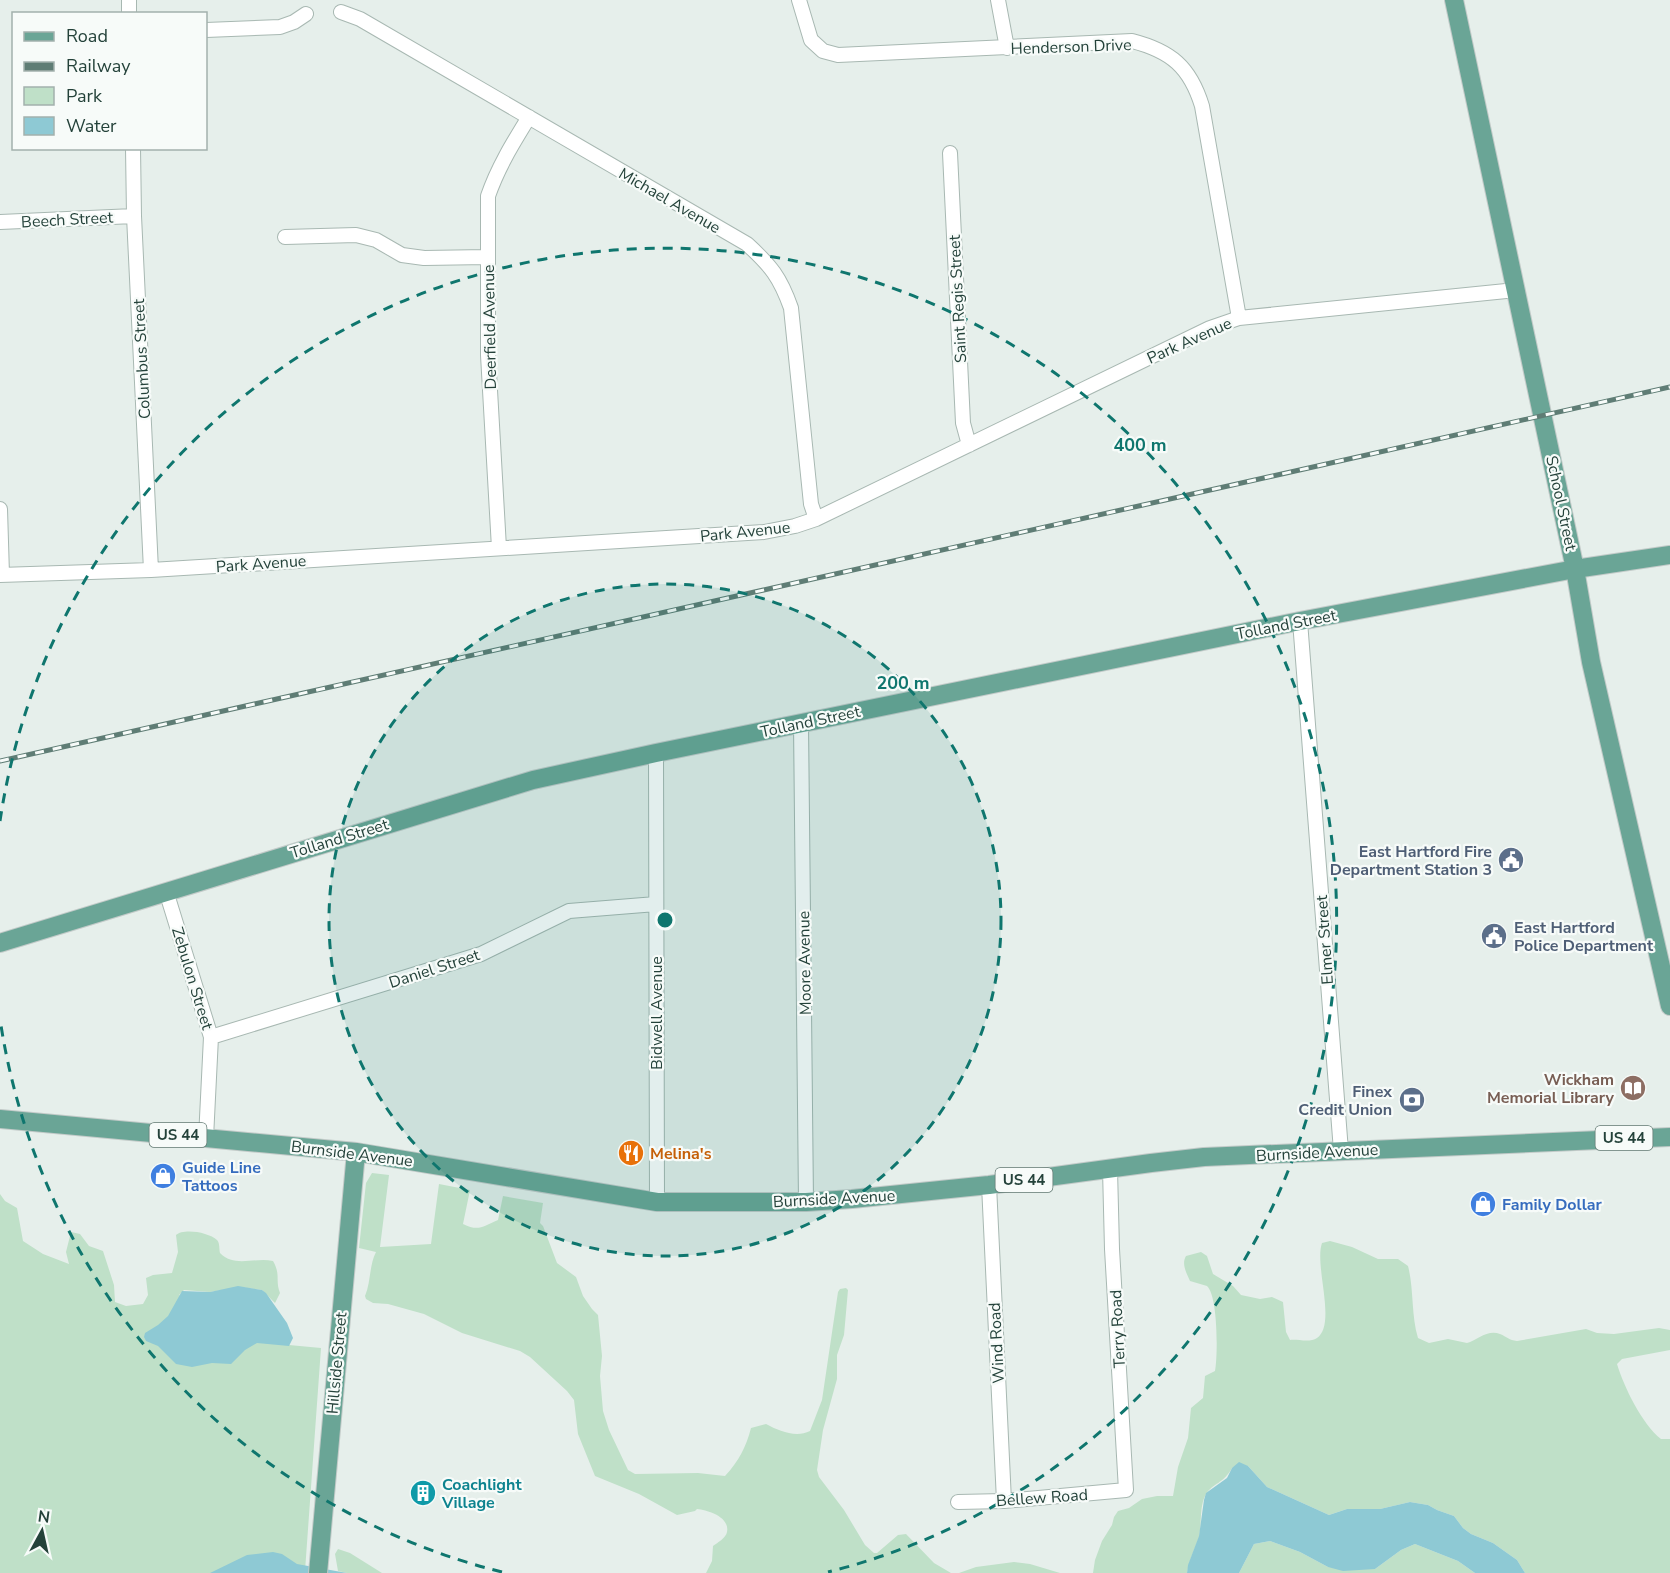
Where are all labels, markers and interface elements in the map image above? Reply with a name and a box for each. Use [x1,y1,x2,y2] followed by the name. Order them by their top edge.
[12,12,207,150] legend
[66,24,108,48] text: Road
[1010,34,1132,60] street label: Henderson Drive
[66,54,131,78] text: Railway
[66,84,103,108] text: Park
[66,114,117,138] text: Water
[615,163,724,239] street label: Michael Avenue
[20,207,114,233] street label: Beech Street
[944,234,972,364] street label: Saint Regis Street
[478,264,502,390] street label: Deerfield Avenue
[128,298,156,420] street label: Columbus Street
[1144,312,1235,369] street label: Park Avenue
[1113,433,1167,457] text: 400 m
[1540,454,1582,553] street label: School Street
[699,516,791,548] street label: Park Avenue
[215,550,307,578] street label: Park Avenue
[1234,604,1338,645] street label: Tolland Street
[876,671,930,695] text: 200 m
[758,701,862,743] street label: Tolland Street
[288,813,391,864] street label: Tolland Street
[1330,841,1492,881] place label: East Hartford Fire Department Station 3
[1496,845,1526,875] public building icon: East Hartford Fire Department Station 3
[1311,894,1339,985] street label: Elmer Street
[655,910,675,930] centre of rings
[793,911,817,1015] street label: Moore Avenue
[1514,917,1654,957] place label: East Hartford Police Department
[1479,921,1509,951] public building icon: East Hartford Police Department
[166,924,218,1033] street label: Zebulon Street
[386,944,483,994] street label: Daniel Street
[646,956,668,1070] street label: Bidwell Avenue
[1487,1069,1615,1109] place label: Wickham Memorial Library
[1618,1073,1648,1103] library icon: Wickham Memorial Library
[1298,1081,1392,1121] place label: Finex Credit Union
[1397,1085,1427,1115] bank icon: Finex Credit Union
[150,1123,207,1147] road number: US 44
[1596,1126,1652,1150] road number: US 44
[290,1136,414,1172] street label: Burnside Avenue
[616,1138,646,1168] restaurant icon: Melina's
[1255,1139,1379,1167] street label: Burnside Avenue
[650,1143,712,1165] place label: Melina's
[182,1157,261,1197] place label: Guide Line Tattoos
[148,1161,178,1191] shop icon: Guide Line Tattoos
[996,1168,1052,1192] road number: US 44
[772,1185,896,1213] street label: Burnside Avenue
[1468,1189,1498,1219] shop icon: Family Dollar
[1502,1194,1603,1216] place label: Family Dollar
[1105,1289,1131,1369] street label: Terry Road
[984,1302,1010,1384] street label: Wind Road
[322,1311,352,1415] street label: Hillside Street
[441,1474,522,1514] place label: Coachlight Village
[408,1478,438,1508] building icon: Coachlight Village
[995,1484,1089,1512] street label: Bellew Road
[12,1501,72,1561] north arrow
[36,1505,51,1529] text: N

